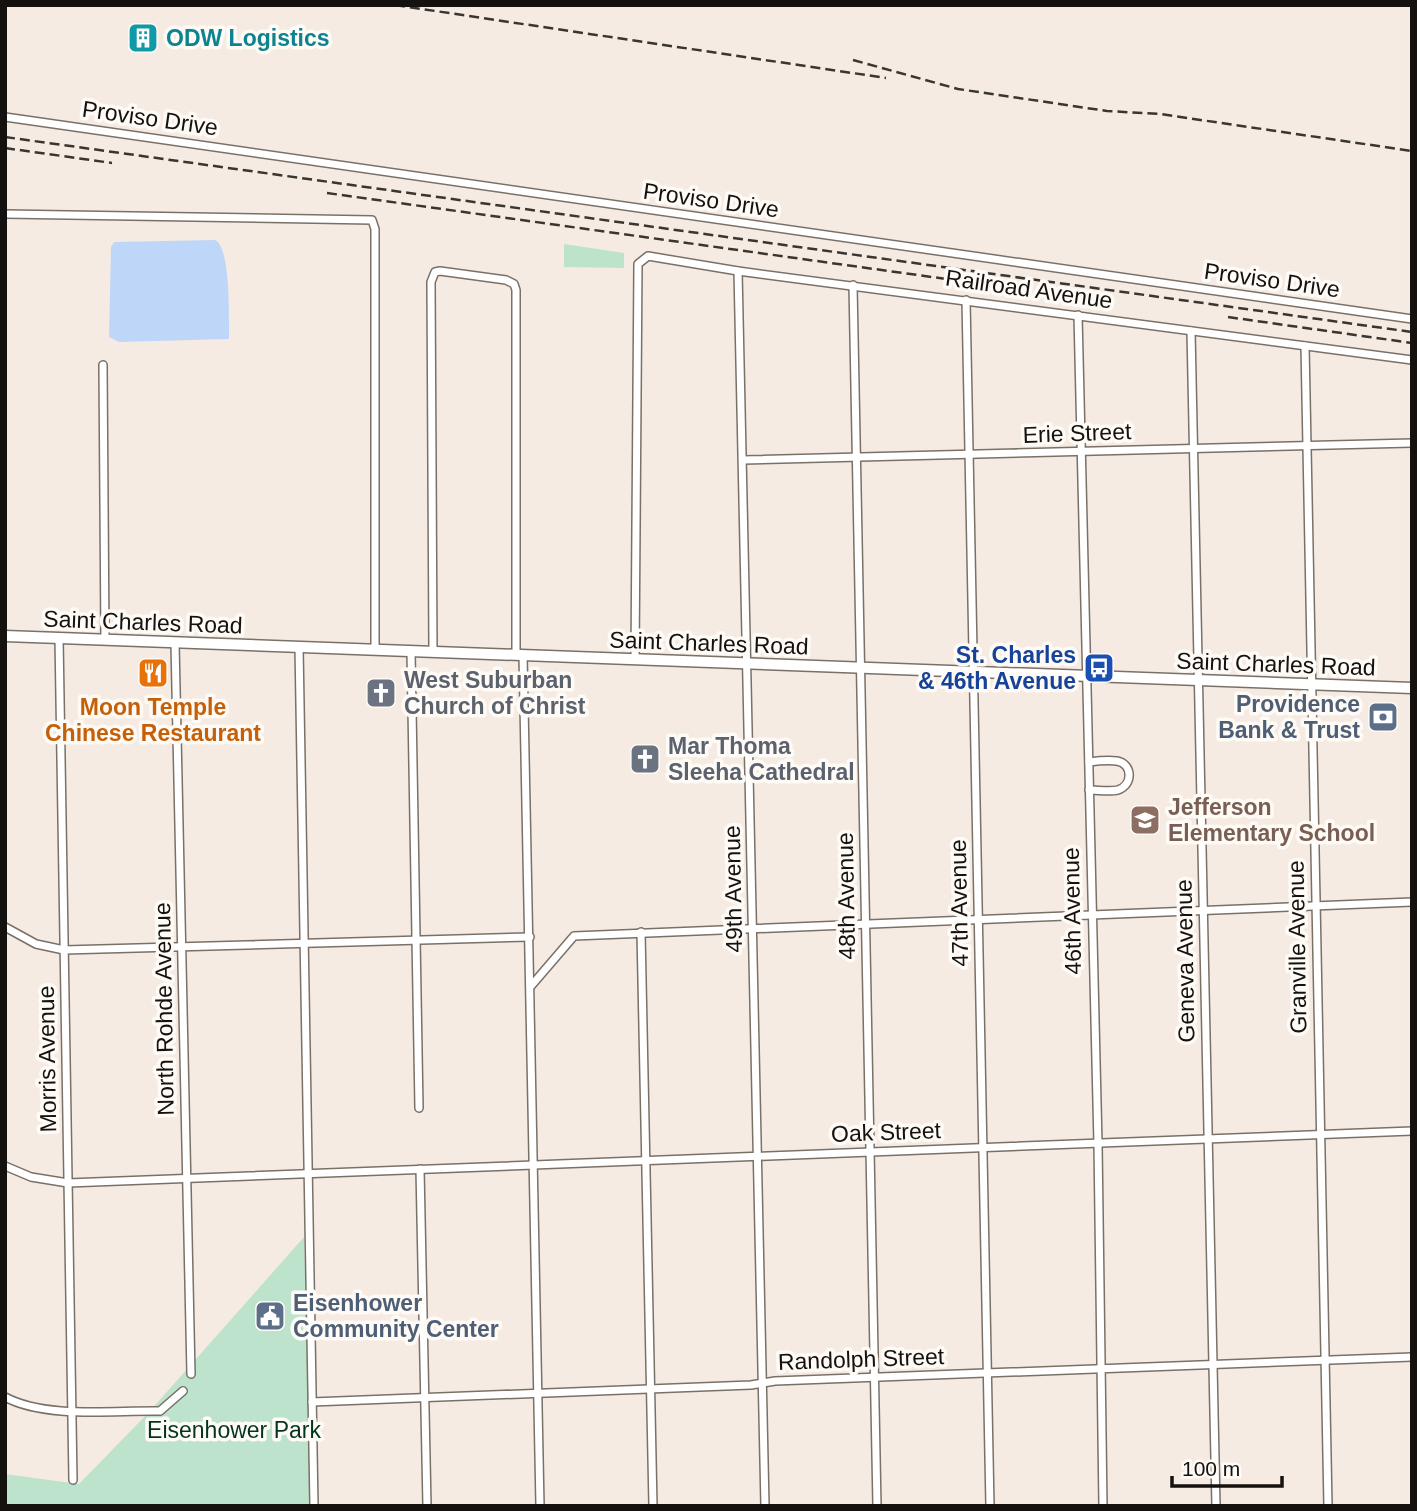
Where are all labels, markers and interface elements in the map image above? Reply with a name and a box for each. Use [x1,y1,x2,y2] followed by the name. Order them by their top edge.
[126,21,160,55] building icon: ODW Logistics
[166,25,330,51] place label: ODW Logistics
[80,96,220,140] street label: Proviso Drive
[641,178,781,222] street label: Proviso Drive
[1202,258,1342,302] street label: Proviso Drive
[944,264,1114,314] street label: Railroad Avenue
[1022,418,1132,448] street label: Erie Street
[43,606,243,638] street label: Saint Charles Road
[609,627,809,659] street label: Saint Charles Road
[918,642,1076,694] place label: St. Charles & 46th Avenue
[1176,648,1376,680] street label: Saint Charles Road
[1082,651,1116,685] bus stop icon: St. Charles & 46th Avenue
[136,656,170,690] restaurant icon: Moon Temple Chinese Restaurant
[404,667,586,719] place label: West Suburban Church of Christ
[364,676,398,710] church icon: West Suburban Church of Christ
[1218,691,1360,743] place label: Providence Bank & Trust
[45,694,261,746] place label: Moon Temple Chinese Restaurant
[1366,700,1400,734] bank icon: Providence Bank & Trust
[668,733,855,785] place label: Mar Thoma Sleeha Cathedral
[628,742,662,776] church icon: Mar Thoma Sleeha Cathedral
[1168,794,1375,846] place label: Jefferson Elementary School
[1128,803,1162,837] school or university icon: Jefferson Elementary School
[719,825,747,953] street label: 49th Avenue
[832,832,860,960] street label: 48th Avenue
[945,839,973,967] street label: 47th Avenue
[1058,847,1086,975] street label: 46th Avenue
[1282,860,1312,1034] street label: Granville Avenue
[1171,879,1199,1043] street label: Geneva Avenue
[149,902,179,1116] street label: North Rohde Avenue
[33,985,61,1133] street label: Morris Avenue
[831,1117,942,1147] street label: Oak Street
[293,1290,499,1342] place label: Eisenhower Community Center
[253,1299,287,1333] public building icon: Eisenhower Community Center
[777,1343,945,1375] street label: Randolph Street
[147,1417,321,1443] park label: Eisenhower Park
[1172,1444,1282,1488] scale bar
[1182,1457,1240,1480] text: 100 m

